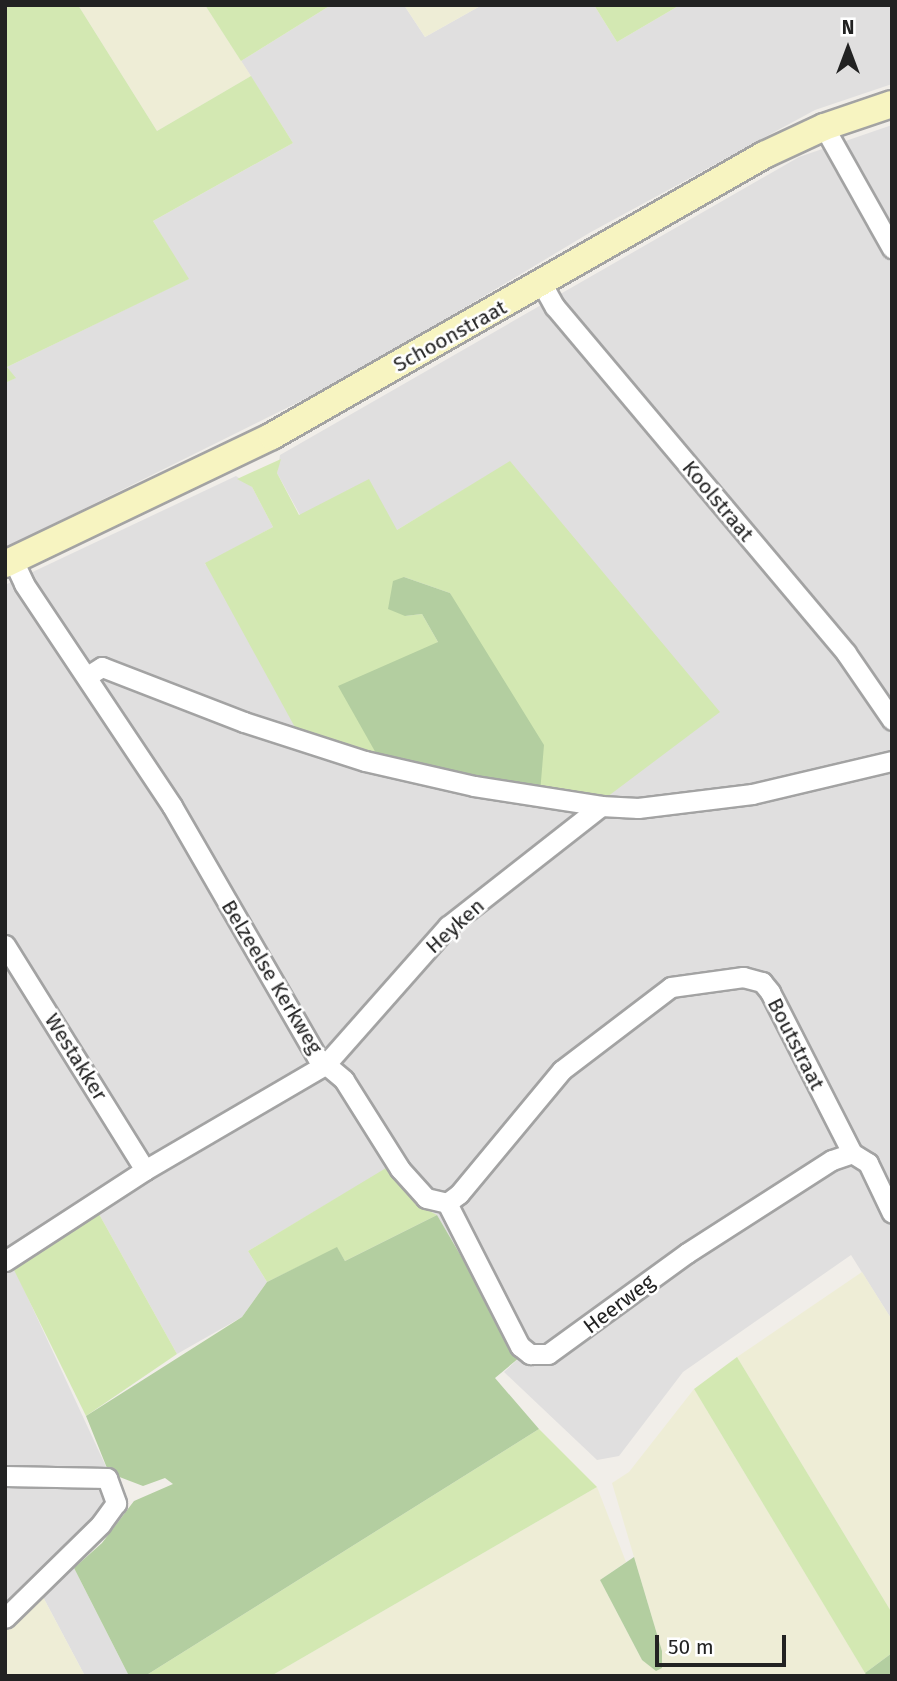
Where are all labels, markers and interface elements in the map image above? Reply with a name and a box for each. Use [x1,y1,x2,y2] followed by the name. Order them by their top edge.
[813,14,883,84] north arrow
[842,16,854,39] text: N
[389,295,511,377] street label: Schoonstraat
[677,455,759,547] street label: Koolstraat
[420,893,490,959] street label: Heyken
[216,895,328,1059] street label: Belzeelse Kerkweg
[762,994,830,1094] street label: Boutstraat
[39,1009,113,1105] street label: Westakker
[578,1269,660,1339] street label: Heerweg
[659,1622,790,1666] scale bar
[668,1634,714,1660] text: 50 m

